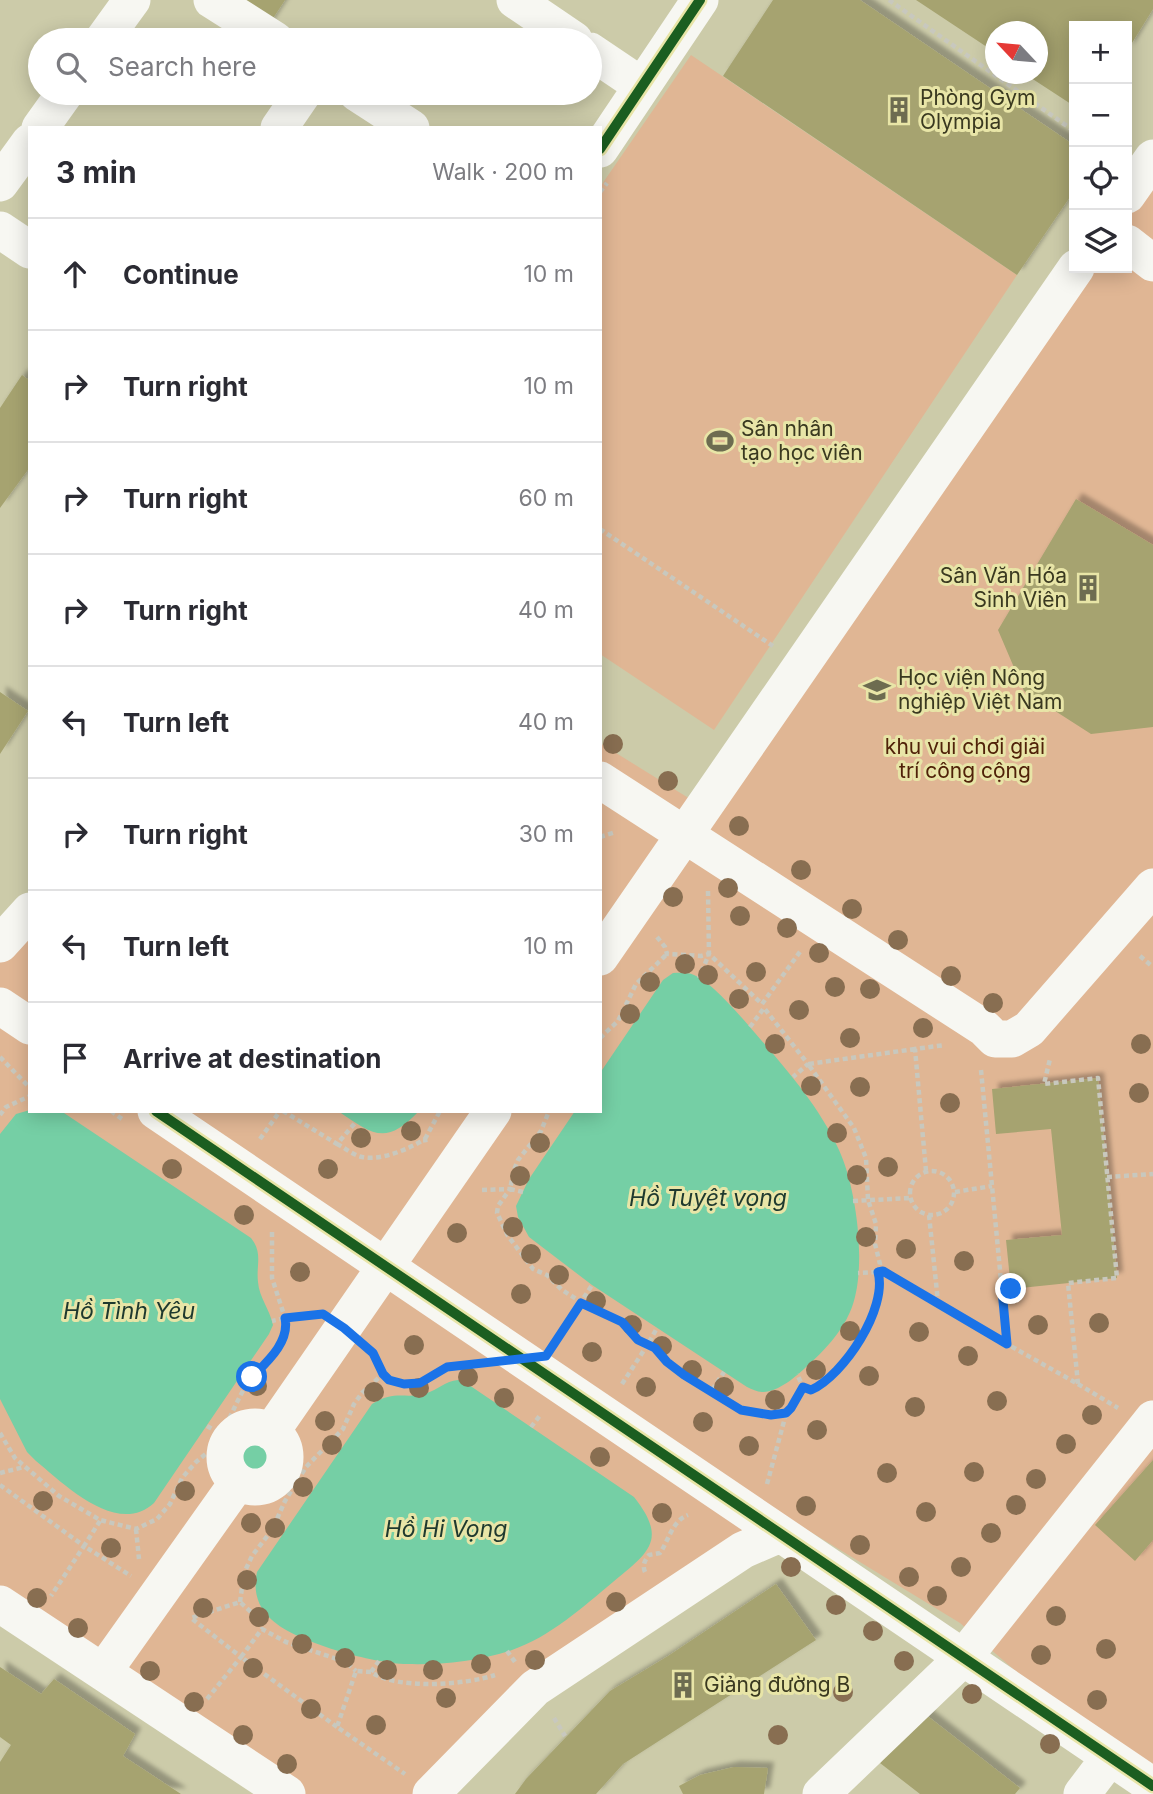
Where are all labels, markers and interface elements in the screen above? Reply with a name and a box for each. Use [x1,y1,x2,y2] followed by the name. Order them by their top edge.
[985,21,1048,84] north arrow
[1069,21,1132,273] map controls
[1069,21,1132,84] button: +
[28,28,602,105] search box
[52,48,90,86] icon: search
[108,51,257,82] text: Search here
[1069,84,1132,147] button: −
[920,85,1035,134] place label: Phòng Gym Olympia
[884,95,914,125] building icon: Phòng Gym Olympia
[1069,147,1132,210] button: locate
[56,154,137,190] text: 3 min
[432,158,574,186] text: Walk · 200 m
[1069,210,1132,273] button: layers
[56,255,94,293] icon: ahead
[123,259,239,290] text: Continue
[524,260,574,288] text: 10 m
[56,367,94,405] icon: right
[123,371,248,402] text: Turn right
[524,372,574,400] text: 10 m
[741,416,863,465] place label: Sân nhân tạo học viên
[705,426,735,456] sports icon: Sân nhân tạo học viên
[56,479,94,517] icon: right
[123,483,248,514] text: Turn right
[519,484,574,512] text: 60 m
[940,563,1067,612] place label: Sân Văn Hóa Sinh Viên
[1073,573,1103,603] building icon: Sân Văn Hóa Sinh Viên
[56,591,94,629] icon: right
[123,595,248,626] text: Turn right
[518,596,574,624] text: 40 m
[898,665,1062,714] place label: Học viện Nông nghiệp Việt Nam
[862,675,892,705] school or university icon: Học viện Nông nghiệp Việt Nam
[56,703,94,741] icon: left
[123,707,229,738] text: Turn left
[518,708,574,736] text: 40 m
[885,734,1045,783] park label: khu vui chơi giải trí công cộng
[56,815,94,853] icon: right
[123,819,248,850] text: Turn right
[519,820,574,848] text: 30 m
[56,927,94,965] icon: left
[123,931,229,962] text: Turn left
[524,932,574,960] text: 10 m
[56,1039,94,1077] icon: arrive
[123,1043,382,1074] text: Arrive at destination
[629,1184,787,1212] water label: Hồ Tuyệt vọng
[995,1273,1026,1304] route end
[63,1297,195,1325] water label: Hồ Tình Yêu
[236,1361,267,1392] route start
[385,1515,507,1543] water label: Hồ Hi Vọng
[668,1670,698,1700] building icon: Giảng đường B
[704,1672,850,1697] place label: Giảng đường B

